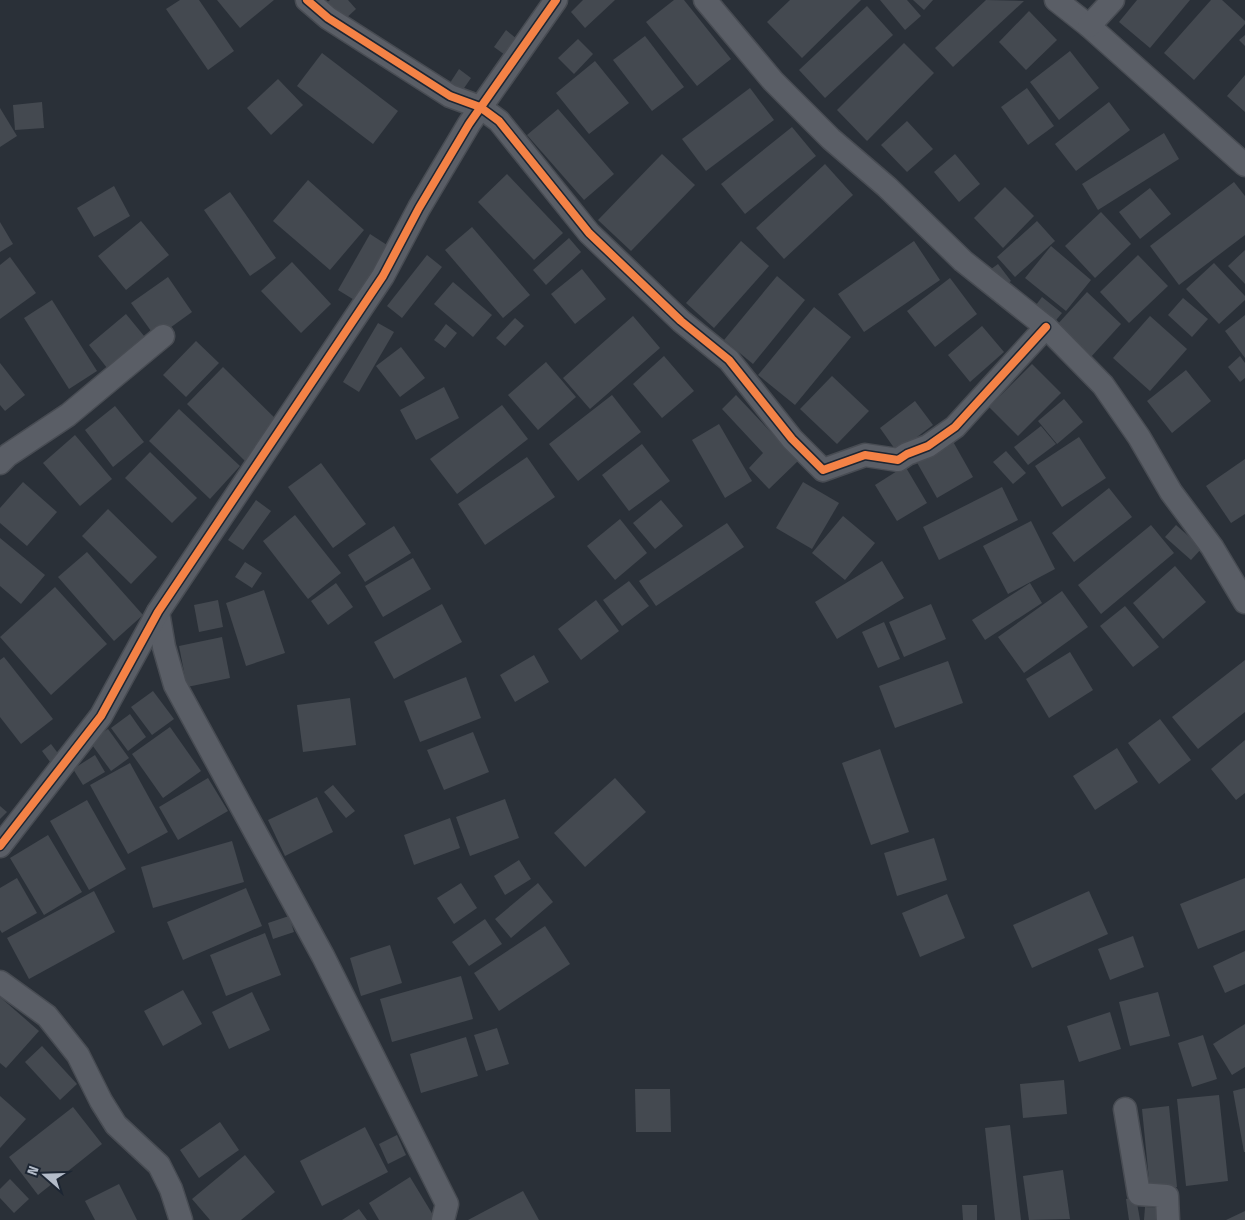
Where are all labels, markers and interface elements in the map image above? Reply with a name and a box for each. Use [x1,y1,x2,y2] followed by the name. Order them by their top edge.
[20,1150,70,1200] north arrow
[24,1164,43,1178] text: N

